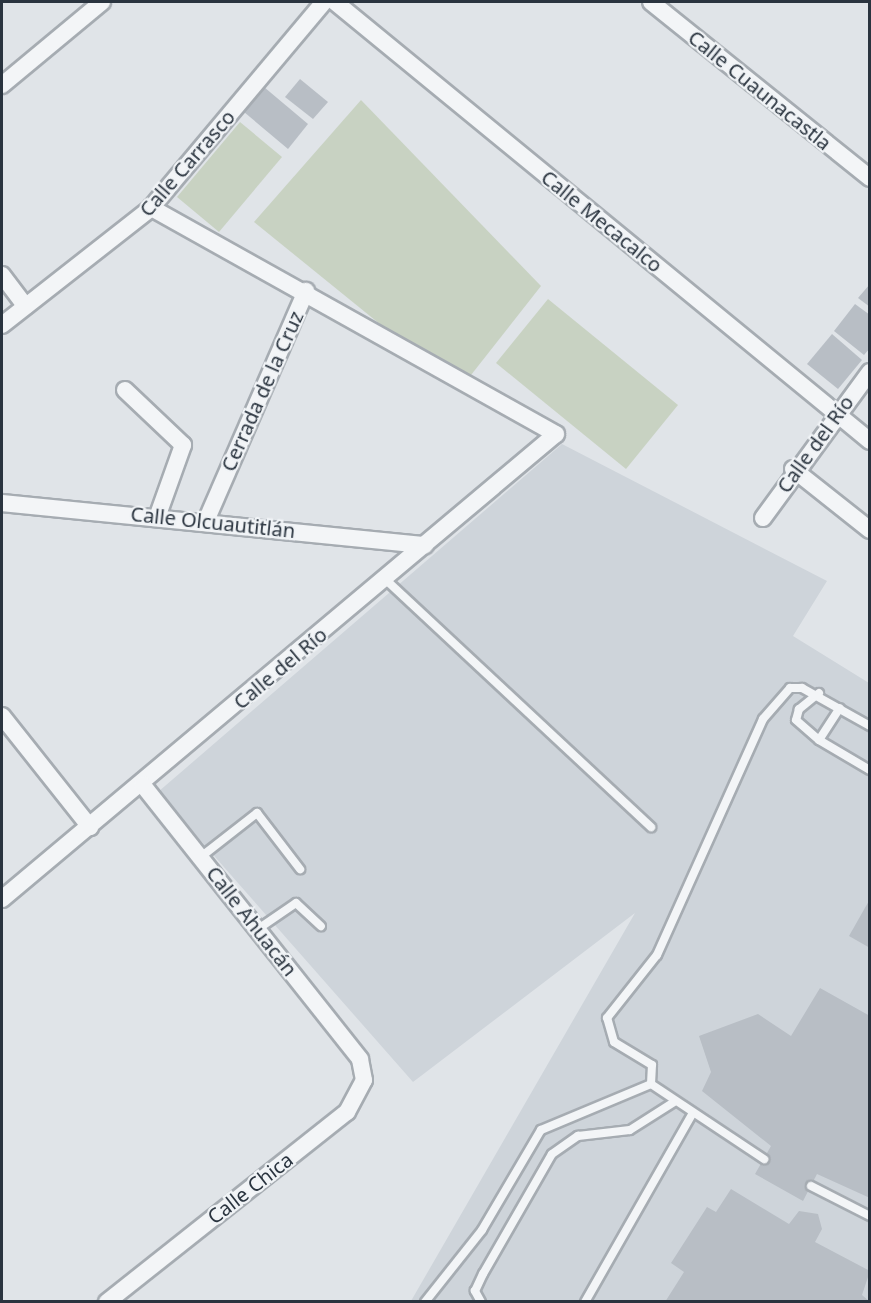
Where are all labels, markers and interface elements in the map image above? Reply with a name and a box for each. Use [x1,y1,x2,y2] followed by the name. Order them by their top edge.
[684,25,836,155] street label: Calle Cuaunacastla
[134,105,240,221] street label: Calle Carrasco
[537,165,667,277] street label: Calle Mecacalco
[216,307,308,475] street label: Cerrada de la Cruz
[772,391,858,497] street label: Calle del Río
[130,501,296,543] street label: Calle Olcuautitlán
[229,622,331,714] street label: Calle del Río
[202,861,302,981] street label: Calle Ahuacán
[203,1147,297,1229] street label: Calle Chica

